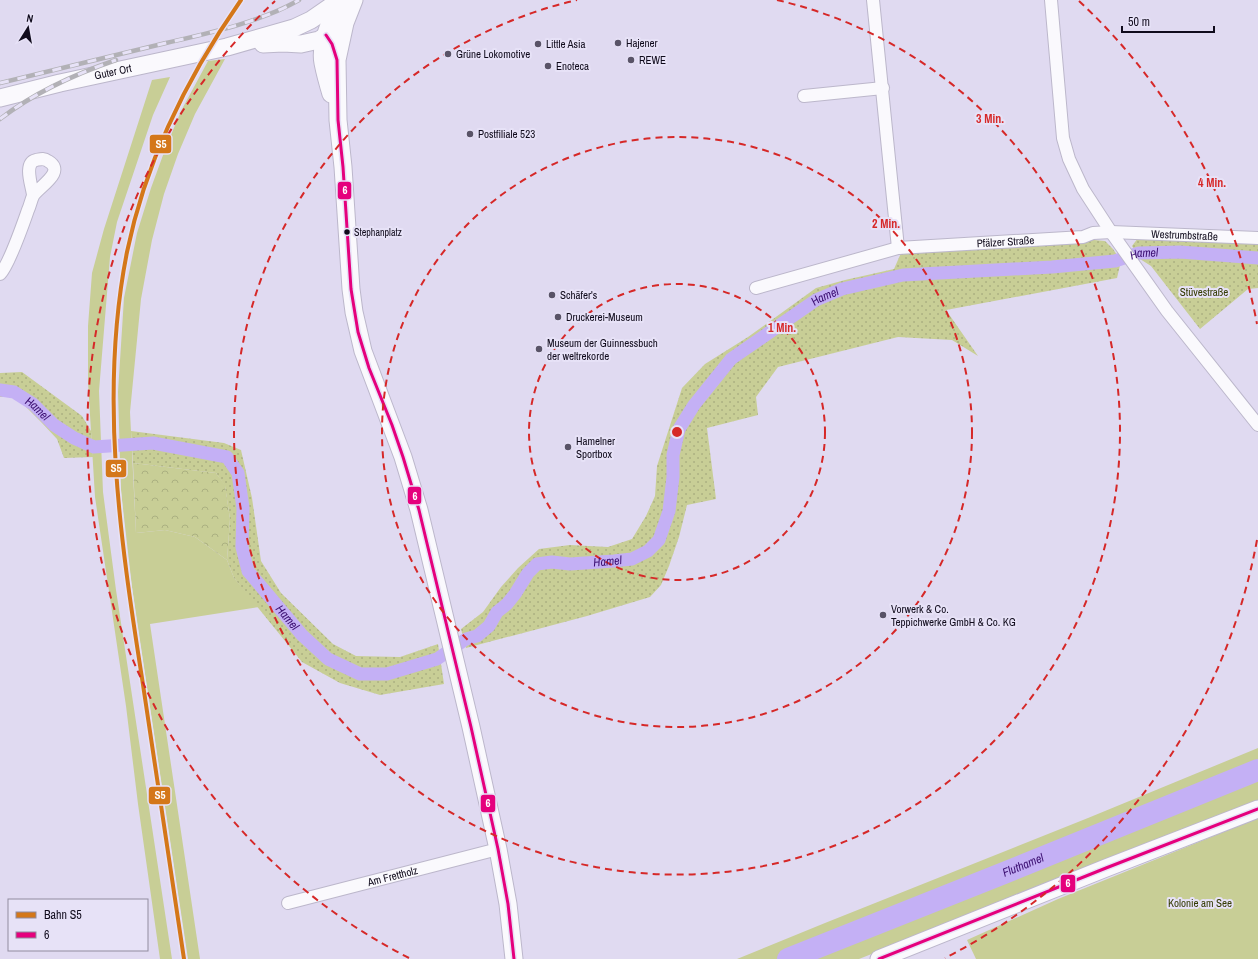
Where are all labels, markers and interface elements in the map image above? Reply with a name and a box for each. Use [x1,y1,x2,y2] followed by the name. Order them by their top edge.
[8,8,48,48] north arrow
[1122,8,1214,34] scale bar
[25,11,34,26] text: N
[1128,14,1150,30] text: 50 m
[626,36,658,50] place label: Hajener
[546,37,586,51] place label: Little Asia
[613,38,623,48] marker: Hajener
[533,39,543,49] marker: Little Asia
[456,47,530,61] place label: Grüne Lokomotive
[443,49,453,59] marker: Grüne Lokomotive
[639,53,666,67] place label: REWE
[626,55,636,65] marker: REWE
[556,59,589,73] place label: Enoteca
[93,61,133,82] street label: Guter Ort
[543,61,553,71] marker: Enoteca
[976,111,1004,127] text: 3 Min.
[478,127,535,141] place label: Postfiliale 523
[465,129,475,139] marker: Postfiliale 523
[149,134,172,154] line badge: S5
[155,137,167,151] text: S5
[1198,175,1226,191] text: 4 Min.
[337,181,352,200] line badge: 6
[342,183,348,197] text: 6
[872,216,900,232] text: 2 Min.
[354,226,402,239] place label: Stephanplatz
[342,227,352,237] marker: Stephanplatz
[1151,227,1218,243] street label: Westrumbstraße
[976,233,1035,250] street label: Pfälzer Straße
[1128,245,1159,264] water label: Hamel
[808,283,842,309] water label: Hamel
[1180,285,1228,299] park label: Stüvestraße
[560,288,598,302] place label: Schäfer's
[547,290,557,300] marker: Schäfer's
[566,310,643,324] place label: Druckerei-Museum
[553,312,563,322] marker: Druckerei-Museum
[768,320,796,336] text: 1 Min.
[547,336,658,363] place label: Museum der Guinnessbuch der weltrekorde
[534,344,544,354] marker: Museum der Guinnessbuch der weltrekorde
[22,393,54,425] water label: Hamel
[670,425,684,439] centre of rings
[576,434,615,461] place label: Hamelner Sportbox
[563,442,573,452] marker: Hamelner Sportbox
[105,459,127,478] line badge: S5
[110,461,122,475] text: S5
[407,486,422,505] line badge: 6
[412,489,418,503] text: 6
[593,552,623,570] water label: Hamel
[272,602,303,634] water label: Hamel
[891,602,1016,629] place label: Vorwerk & Co. Teppichwerke GmbH & Co. KG
[878,610,888,620] marker: Vorwerk & Co. Teppichwerke GmbH & Co. KG
[148,786,171,805] line badge: S5
[154,788,166,802] text: S5
[480,794,496,813] line badge: 6
[485,796,491,810] text: 6
[1000,849,1047,881] water label: Fluthamel
[365,863,420,890] street label: Am Frettholz
[1060,874,1076,893] line badge: 6
[1065,876,1071,890] text: 6
[1168,896,1232,910] park label: Kolonie am See
[8,899,148,951] legend
[44,907,82,923] text: Bahn S5
[44,927,49,943] text: 6

